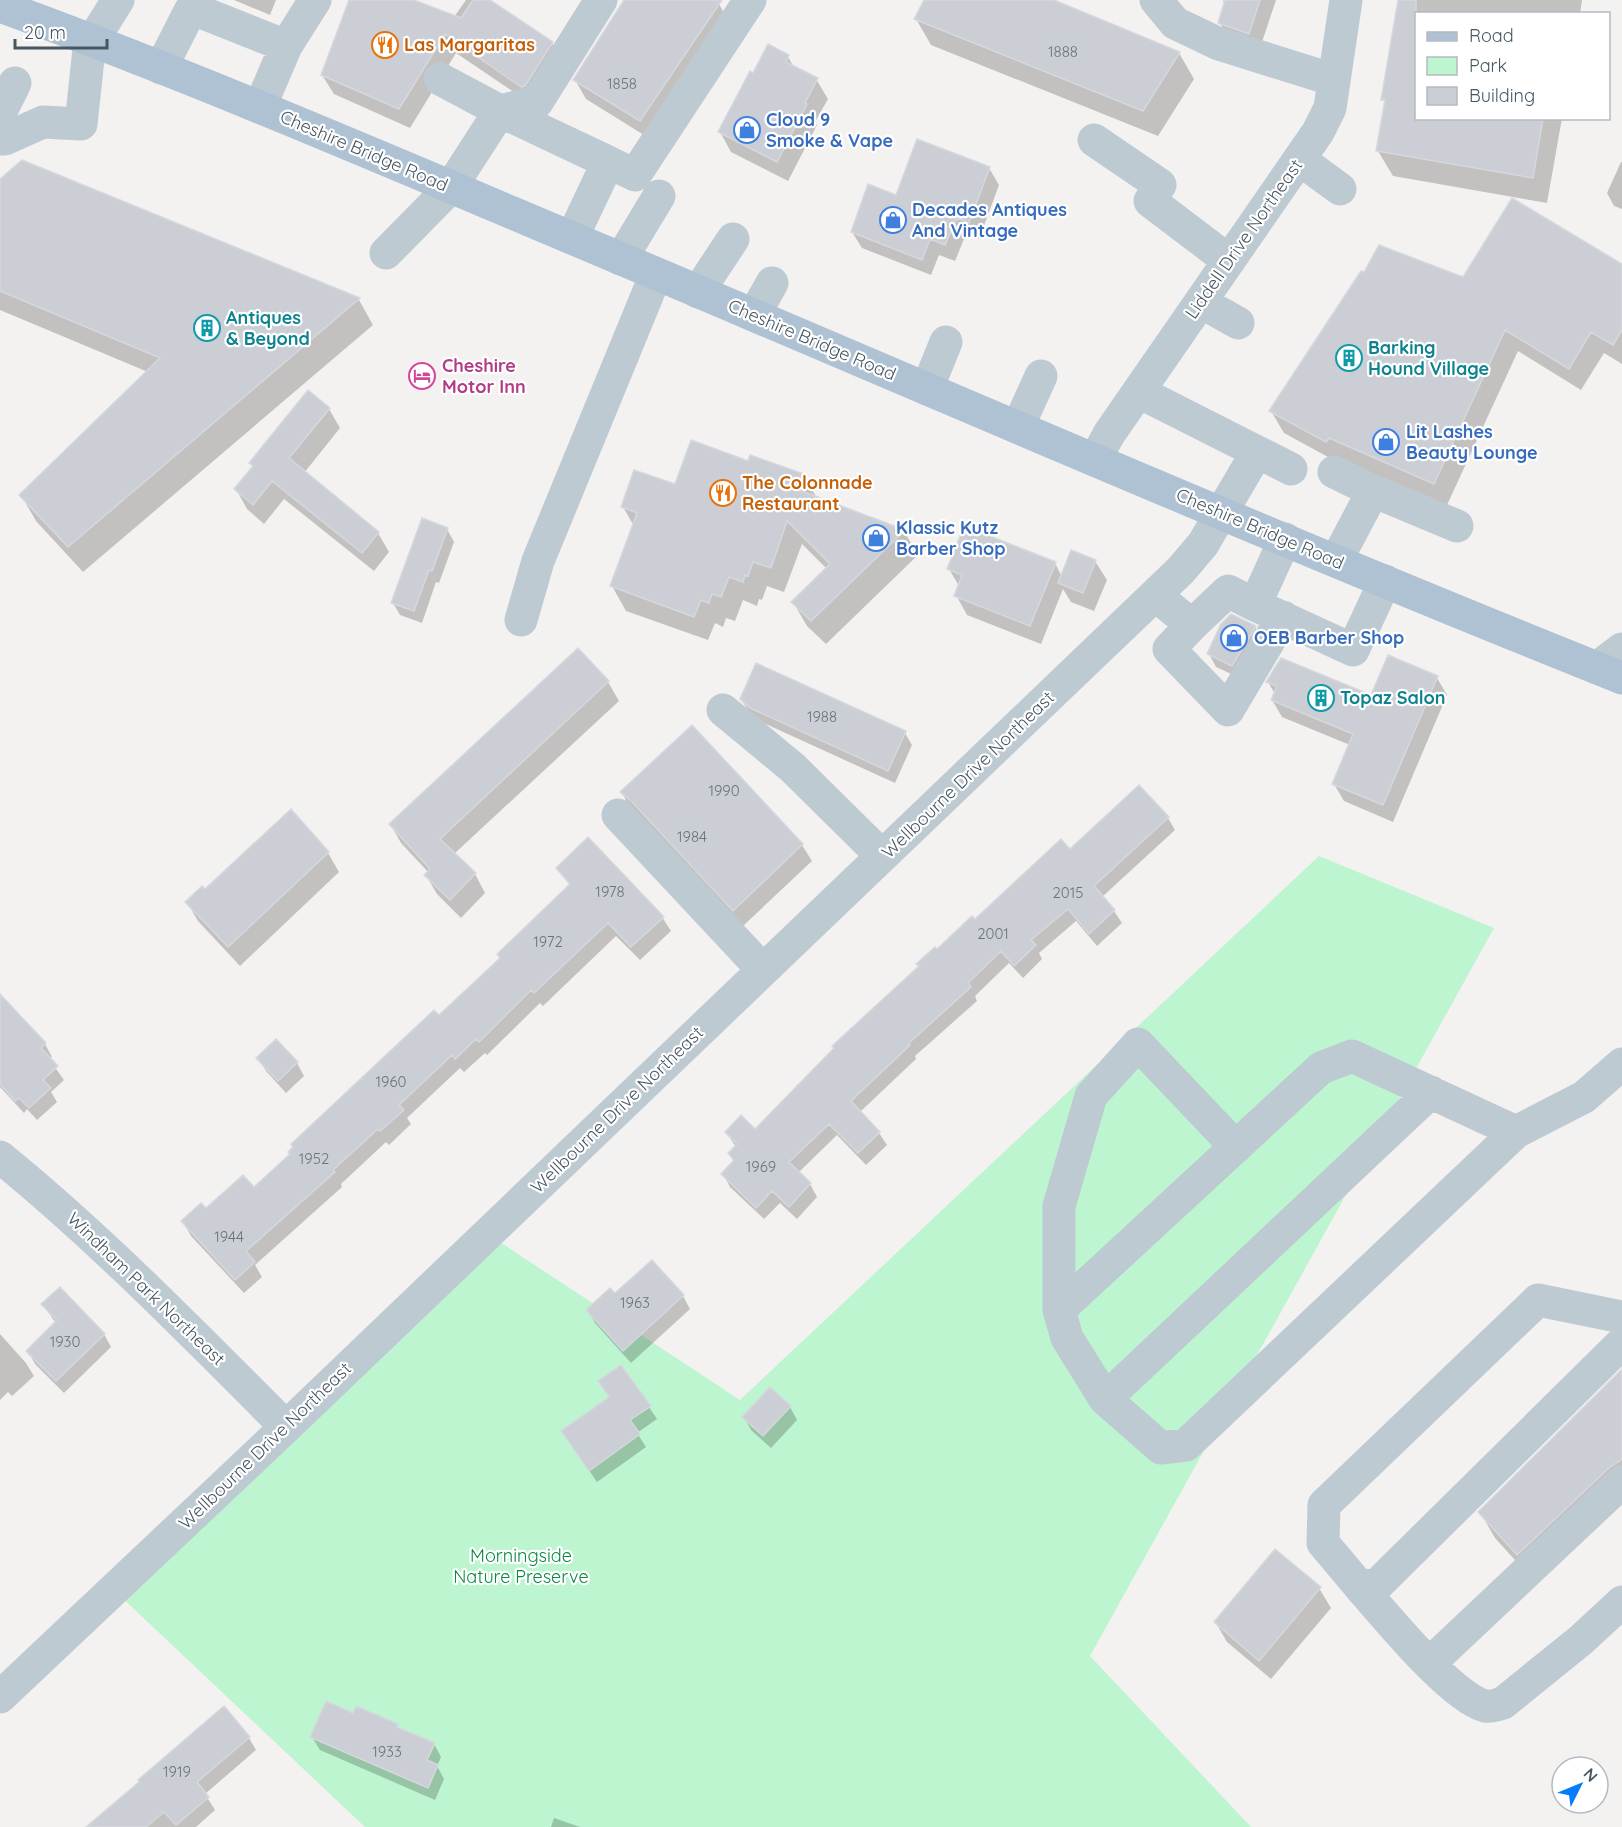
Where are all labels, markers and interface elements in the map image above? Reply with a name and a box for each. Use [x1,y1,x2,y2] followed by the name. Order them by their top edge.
[15,12,106,50] scale bar
[1415,12,1610,120] legend
[24,21,66,44] text: 20 m
[1469,24,1514,47] text: Road
[370,30,400,60] restaurant icon: Las Margaritas
[404,33,535,56] place label: Las Margaritas
[1048,42,1078,61] house number: 1888
[1469,54,1507,77] text: Park
[607,74,637,93] house number: 1858
[1469,84,1535,107] text: Building
[277,105,452,196] street label: Cheshire Bridge Road
[766,108,893,152] place label: Cloud 9 Smoke & Vape
[732,115,762,145] shop icon: Cloud 9 Smoke & Vape
[1180,154,1307,323] street label: Liddell Drive Northeast
[912,198,1067,242] place label: Decades Antiques And Vintage
[878,205,908,235] shop icon: Decades Antiques And Vintage
[725,294,900,385] street label: Cheshire Bridge Road
[226,306,310,350] place label: Antiques & Beyond
[192,313,222,343] building icon: Antiques & Beyond
[1368,336,1489,380] place label: Barking Hound Village
[1334,343,1364,373] building icon: Barking Hound Village
[442,354,526,398] place label: Cheshire Motor Inn
[407,361,437,391] hotel icon: Cheshire Motor Inn
[1406,420,1538,464] place label: Lit Lashes Beauty Lounge
[1371,427,1401,457] shop icon: Lit Lashes Beauty Lounge
[742,471,873,515] place label: The Colonnade Restaurant
[708,478,738,508] restaurant icon: The Colonnade Restaurant
[1173,483,1348,574] street label: Cheshire Bridge Road
[896,516,1006,560] place label: Klassic Kutz Barber Shop
[861,523,891,553] shop icon: Klassic Kutz Barber Shop
[1219,623,1249,653] shop icon: OEB Barber Shop
[1254,626,1404,649] place label: OEB Barber Shop
[1306,683,1336,713] building icon: Topaz Salon
[877,686,1059,863] street label: Wellbourne Drive Northeast
[1340,686,1445,709] place label: Topaz Salon
[807,707,837,726] house number: 1988
[708,781,740,800] house number: 1990
[677,827,707,846] house number: 1984
[595,882,625,901] house number: 1978
[1053,883,1083,902] house number: 2015
[977,924,1009,943] house number: 2001
[533,932,563,951] house number: 1972
[526,1021,708,1198] street label: Wellbourne Drive Northeast
[376,1072,407,1091] house number: 1960
[299,1149,329,1168] house number: 1952
[746,1157,776,1176] house number: 1969
[62,1207,230,1370] street label: Windham Park Northeast
[214,1227,244,1246] house number: 1944
[620,1293,650,1312] house number: 1963
[50,1332,80,1351] house number: 1930
[174,1357,356,1534] street label: Wellbourne Drive Northeast
[453,1544,589,1588] park label: Morningside Nature Preserve
[372,1742,402,1761] house number: 1933
[1550,1755,1610,1815] north arrow
[163,1762,191,1781] house number: 1919
[1580,1764,1602,1786] text: N

